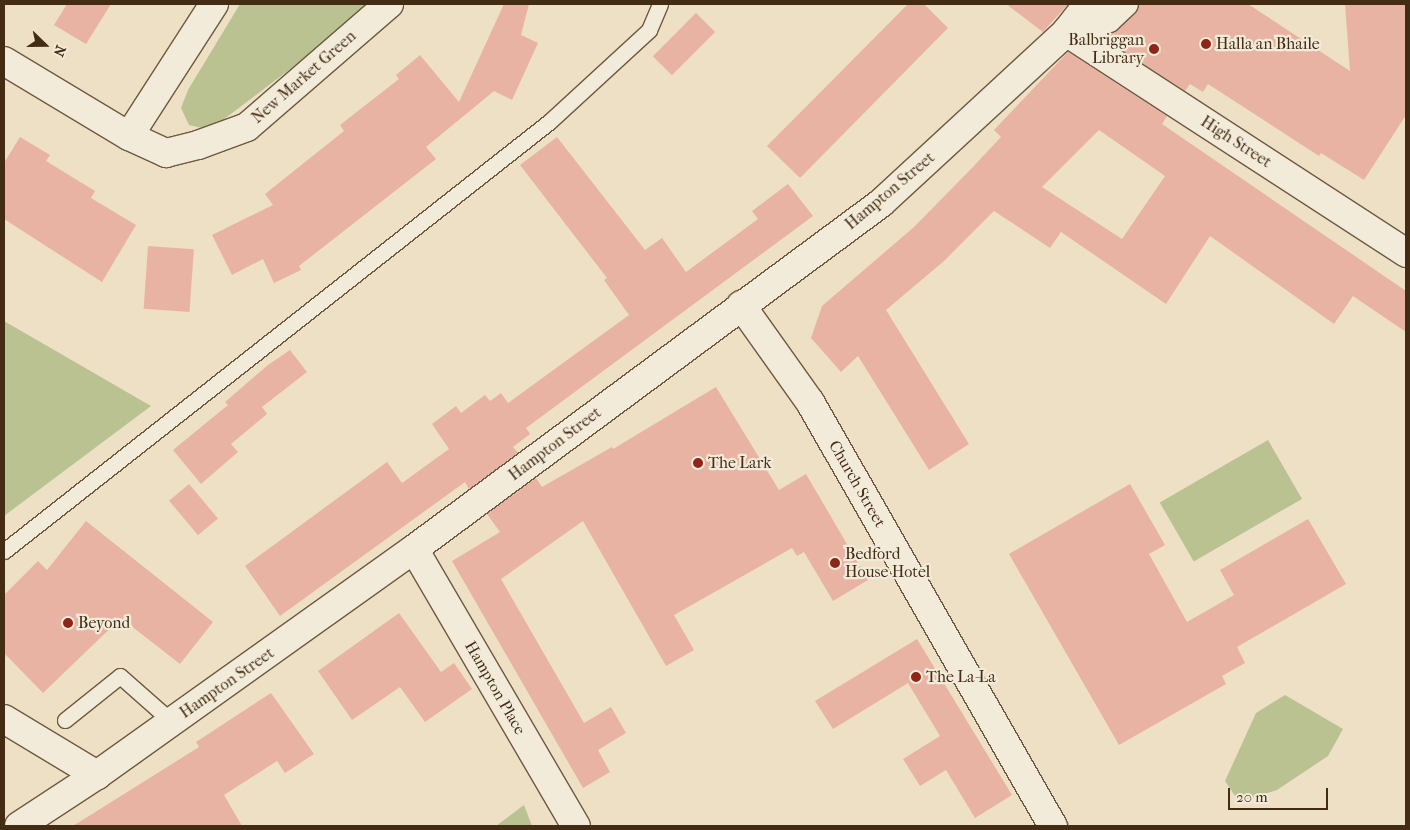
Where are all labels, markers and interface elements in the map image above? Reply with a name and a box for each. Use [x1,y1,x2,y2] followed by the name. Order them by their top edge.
[20,20,70,70] north arrow
[248,26,360,128] street label: New Market Green
[1068,30,1144,68] place label: Balbriggan Library
[1216,34,1320,54] place label: Halla an Bhaile
[1200,38,1212,50] marker: Halla an Bhaile
[50,43,69,59] text: N
[1148,43,1160,55] marker: Balbriggan Library
[1197,112,1275,172] street label: High Street
[841,148,939,234] street label: Hampton Street
[505,403,605,485] street label: Hampton Street
[824,437,890,531] street label: Church Street
[708,453,771,473] place label: The Lark
[692,457,704,469] marker: The Lark
[845,544,930,582] place label: Bedford House Hotel
[829,557,841,569] marker: Bedford House Hotel
[78,613,130,633] place label: Beyond
[62,617,74,629] marker: Beyond
[460,638,530,738] street label: Hampton Place
[176,643,278,723] street label: Hampton Street
[926,667,996,687] place label: The La-La
[910,671,922,683] marker: The La-La
[1230,778,1330,810] scale bar
[1236,788,1268,806] text: 20 m

